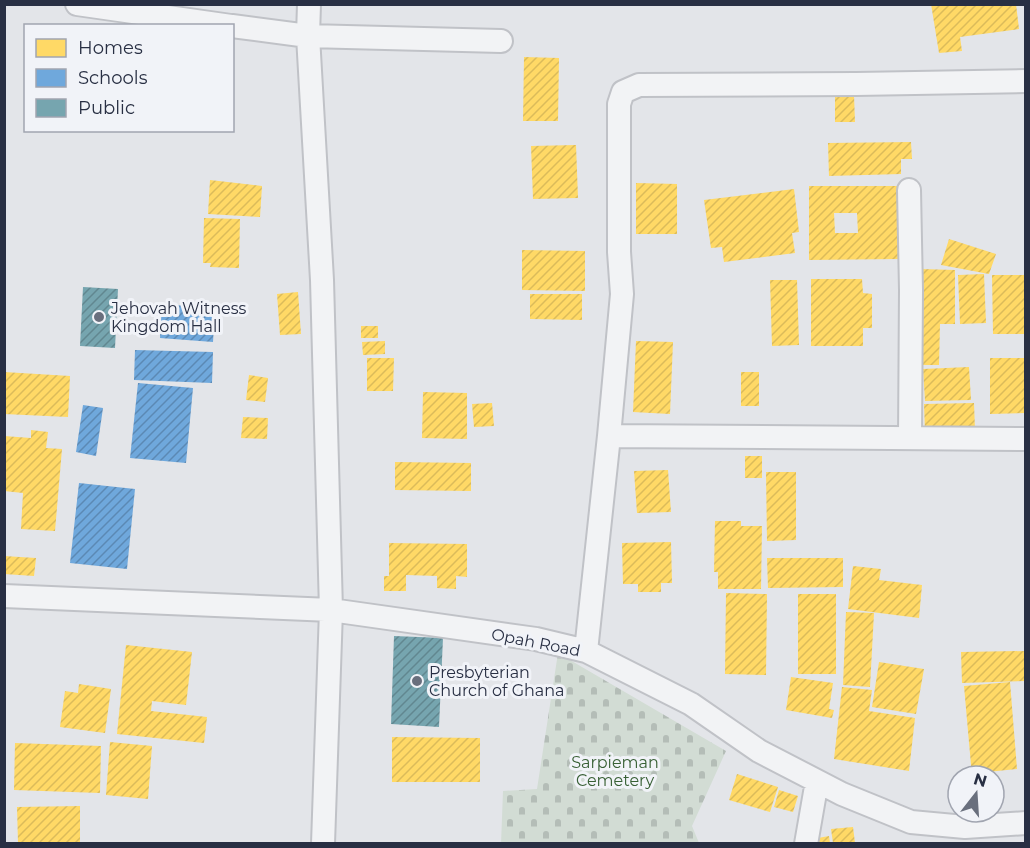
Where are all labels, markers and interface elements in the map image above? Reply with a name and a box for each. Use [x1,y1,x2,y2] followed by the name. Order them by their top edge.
[24,24,234,132] legend
[78,37,143,59] text: Homes
[78,67,148,89] text: Schools
[78,97,135,119] text: Public
[110,299,247,336] place label: Jehovah Witness Kingdom Hall
[92,310,106,324] marker: Jehovah Witness Kingdom Hall
[490,625,582,660] street label: Opah Road
[429,663,565,700] place label: Presbyterian Church of Ghana
[410,674,424,688] marker: Presbyterian Church of Ghana
[571,753,659,790] park label: Sarpieman Cemetery
[946,764,1006,824] north arrow
[971,769,989,791] text: N

